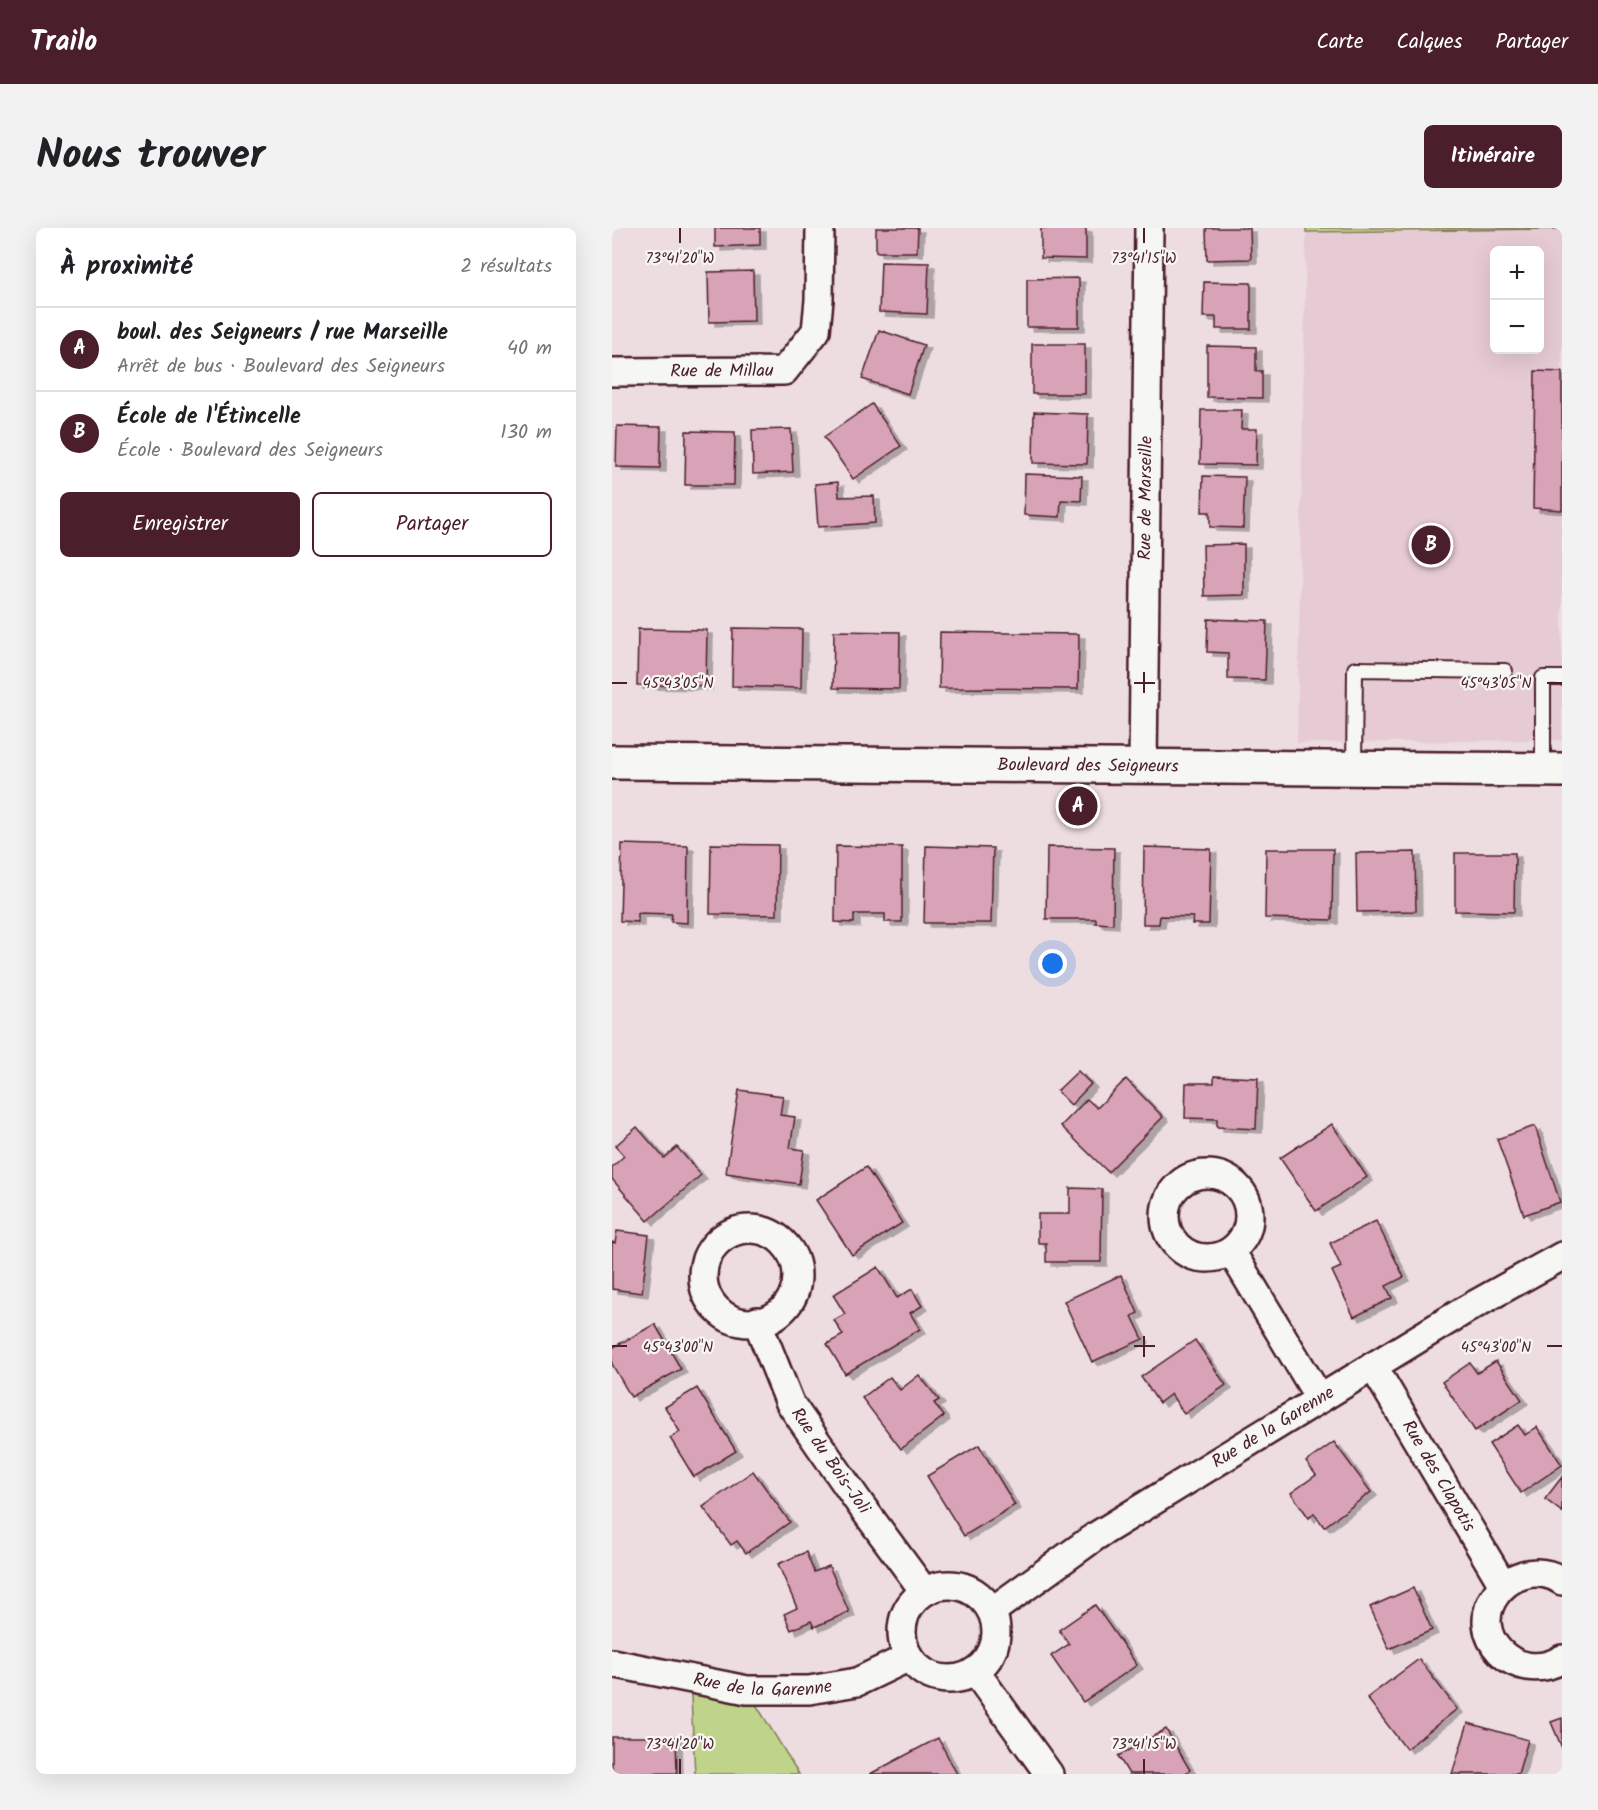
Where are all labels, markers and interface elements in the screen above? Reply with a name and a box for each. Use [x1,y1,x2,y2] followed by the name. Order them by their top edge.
[30,20,97,65] text: Trailo
[1316,26,1363,59] text: Carte
[1396,26,1462,59] text: Calques
[1495,26,1568,59] text: Partager
[36,123,265,190] text: Nous trouver
[1424,125,1562,188] button: Itinéraire
[60,246,192,288] text: À proximité
[1490,246,1544,354] map controls
[1490,246,1544,300] button: +
[646,247,715,271] text: 73°41'20"W
[1111,247,1177,271] text: 73°41'15"W
[461,251,552,283] text: 2 résultats
[1490,300,1544,354] button: −
[117,316,448,351] text: boul. des Seigneurs / rue Marseille
[73,333,86,365] text: A
[507,333,552,365] text: 40 m
[117,351,445,383] text: Arrêt de bus · Boulevard des Seigneurs
[670,357,774,386] street label: Rue de Millau
[117,400,301,435] text: École de l'Étincelle
[73,417,86,449] text: B
[500,417,552,449] text: 130 m
[117,435,383,467] text: École · Boulevard des Seigneurs
[1131,436,1161,560] street label: Rue de Marseille
[60,492,300,557] button: Enregistrer
[312,492,552,557] button: Partager
[1412,522,1450,568] pin: B
[642,672,714,696] text: 45°43'05"N
[1460,672,1532,696] text: 45°43'05"N
[997,751,1179,781] street label: Boulevard des Seigneurs
[1058,784,1098,828] pin: A
[1038,949,1067,978] your location
[643,1336,713,1360] text: 45°43'00"N
[1461,1336,1531,1360] text: 45°43'00"N
[1206,1379,1340,1476] street label: Rue de la Garenne
[783,1402,878,1521] street label: Rue du Bois-Joli
[1394,1415,1483,1538] street label: Rue des Clapotis
[691,1665,834,1705] street label: Rue de la Garenne
[646,1733,715,1757] text: 73°41'20"W
[1111,1733,1177,1757] text: 73°41'15"W

